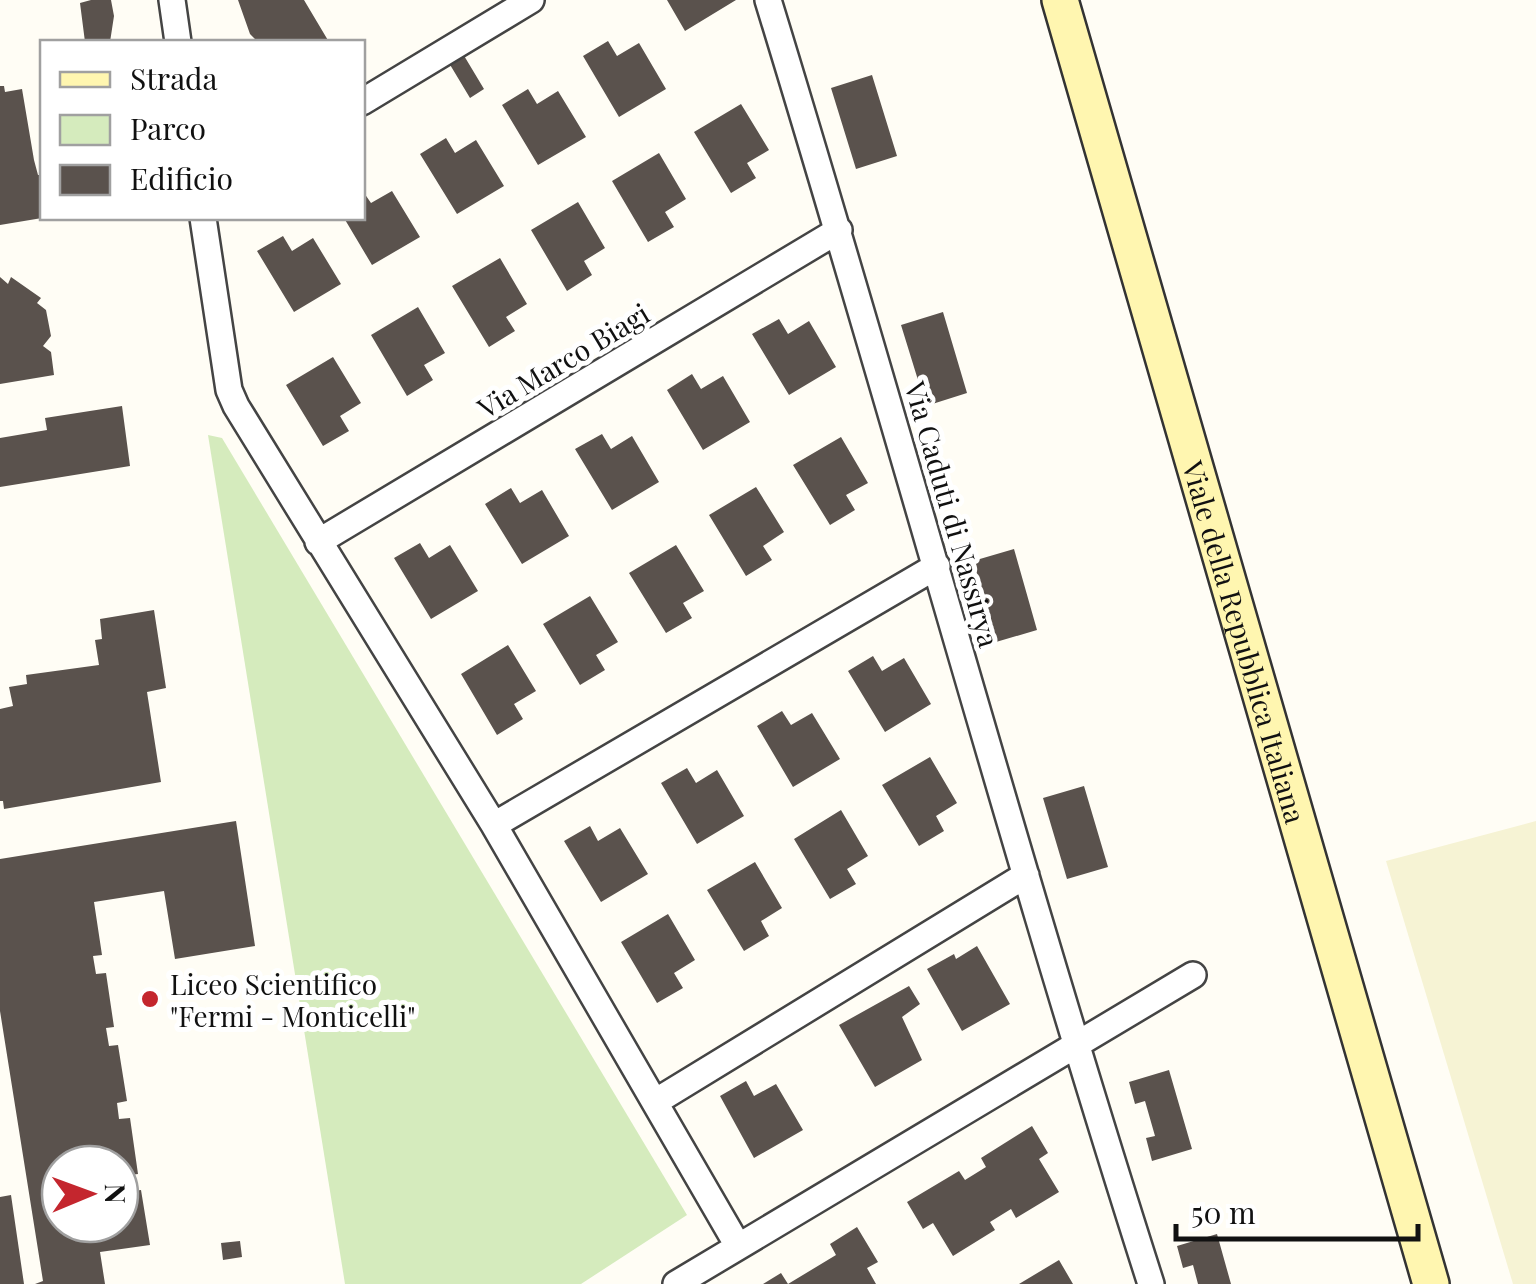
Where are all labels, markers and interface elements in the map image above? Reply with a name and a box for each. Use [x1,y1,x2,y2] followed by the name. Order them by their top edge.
[40,40,365,220] legend
[130,58,218,98] text: Strada
[130,108,206,148] text: Parco
[130,158,233,198] text: Edificio
[469,294,656,426] street label: Via Marco Biagi
[897,376,1009,651] street label: Via Caduti di Nassirya
[1175,455,1315,827] street label: Viale della Repubblica Italiana
[170,965,416,1034] place label: Liceo Scientifico "Fermi - Monticelli"
[139,988,161,1010] marker: Liceo Scientifico "Fermi - Monticelli"
[40,1144,140,1244] north arrow
[1176,1179,1418,1241] scale bar
[98,1183,135,1204] text: N
[1191,1192,1256,1232] text: 50 m

